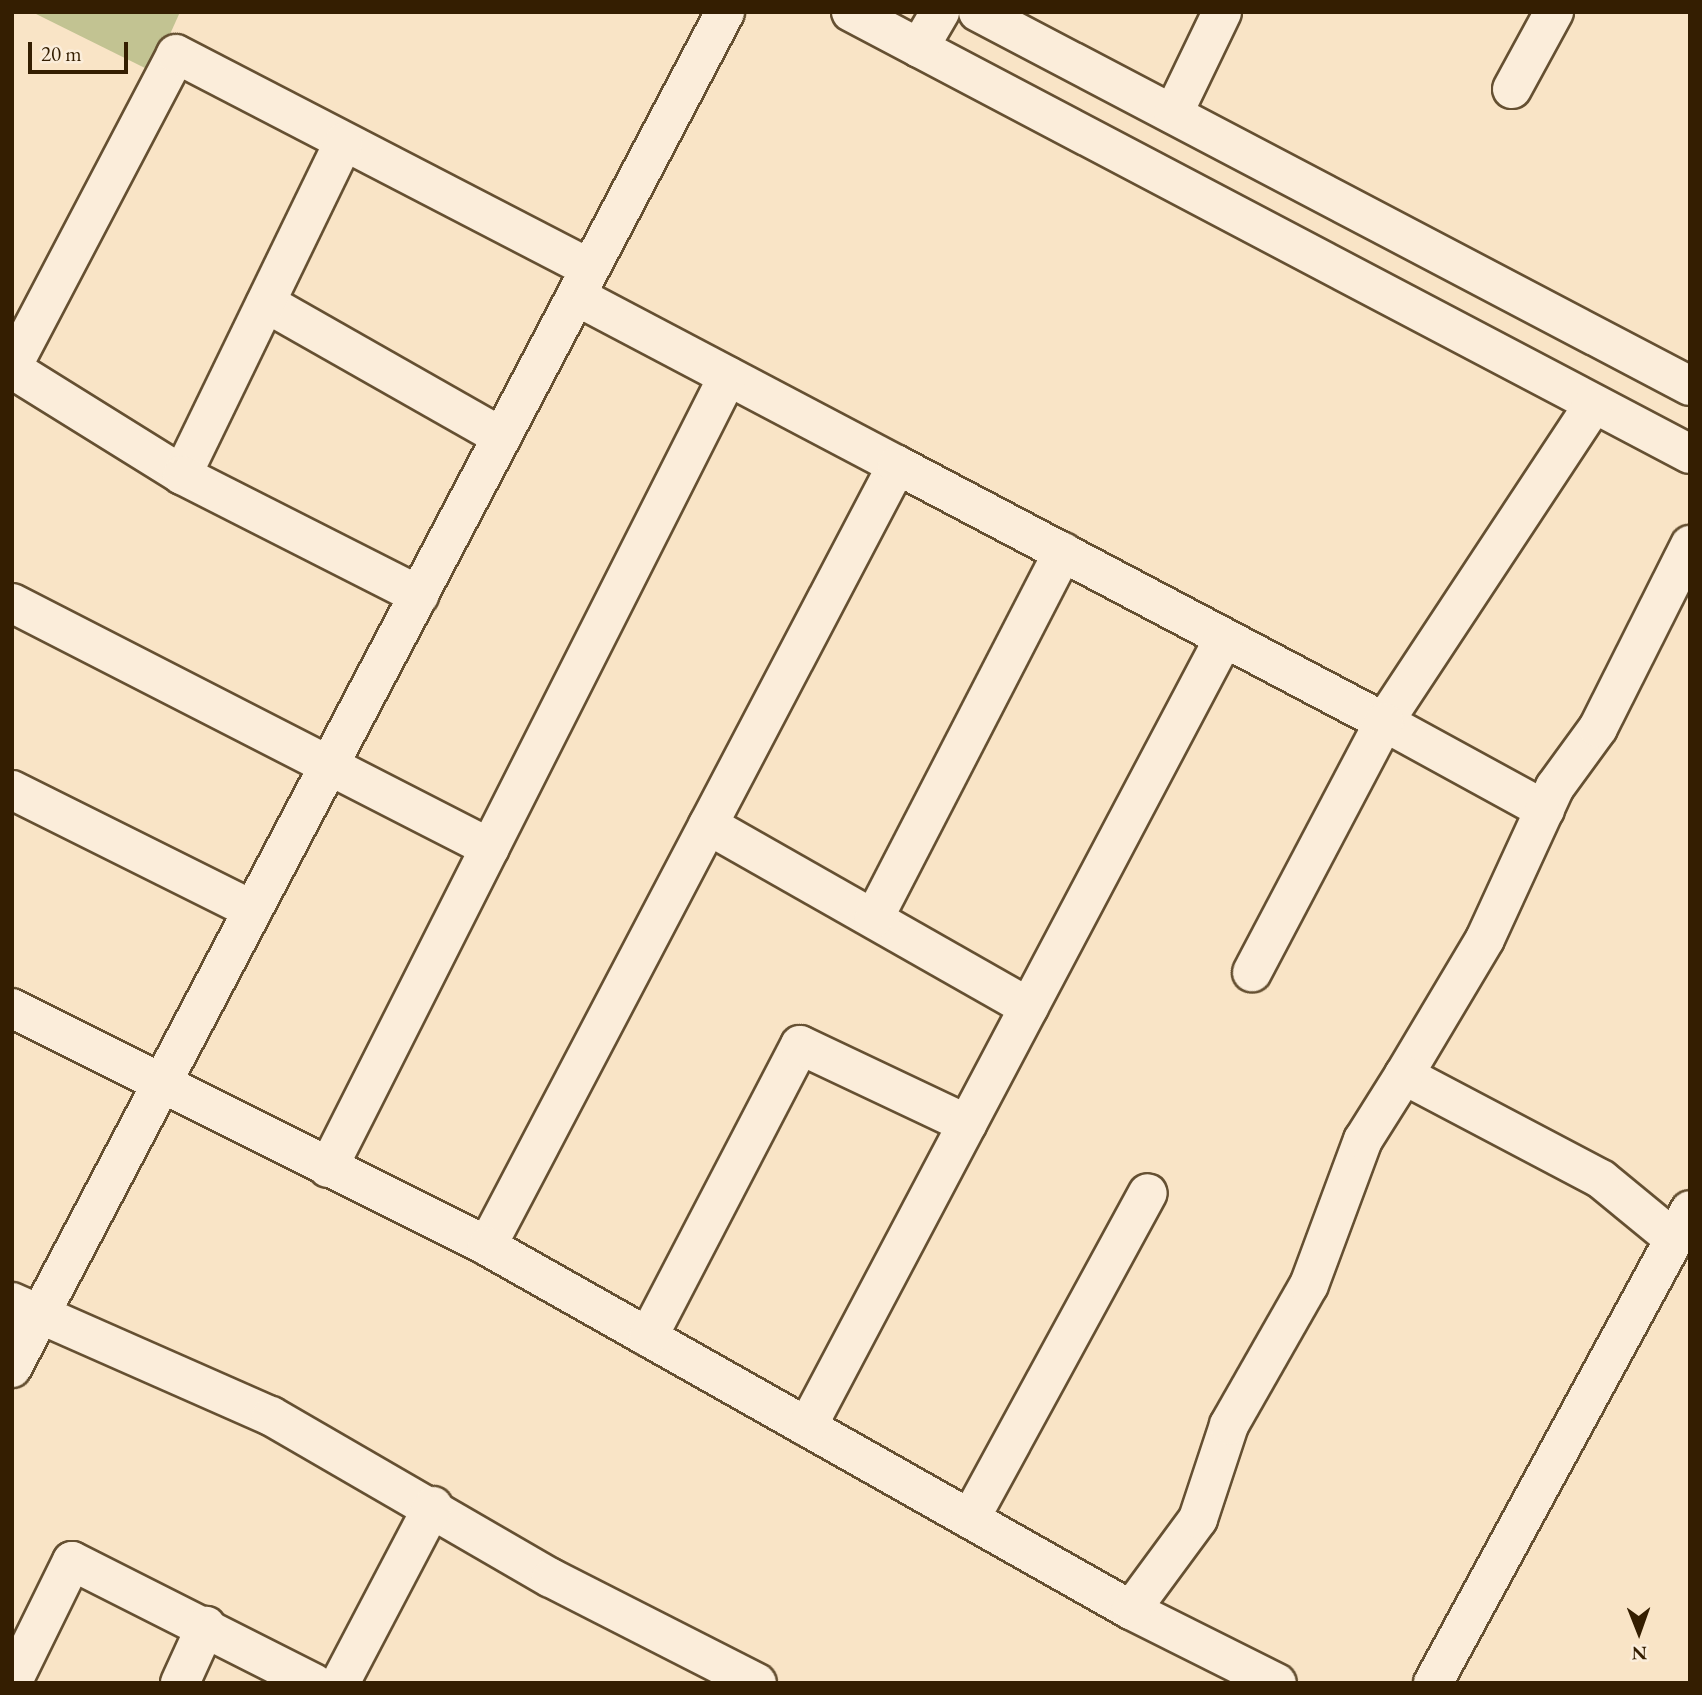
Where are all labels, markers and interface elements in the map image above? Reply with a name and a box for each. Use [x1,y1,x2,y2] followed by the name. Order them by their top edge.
[32,28,131,72] scale bar
[41,40,82,67] text: 20 m
[1604,1597,1674,1667] north arrow
[1631,1641,1647,1666] text: N

